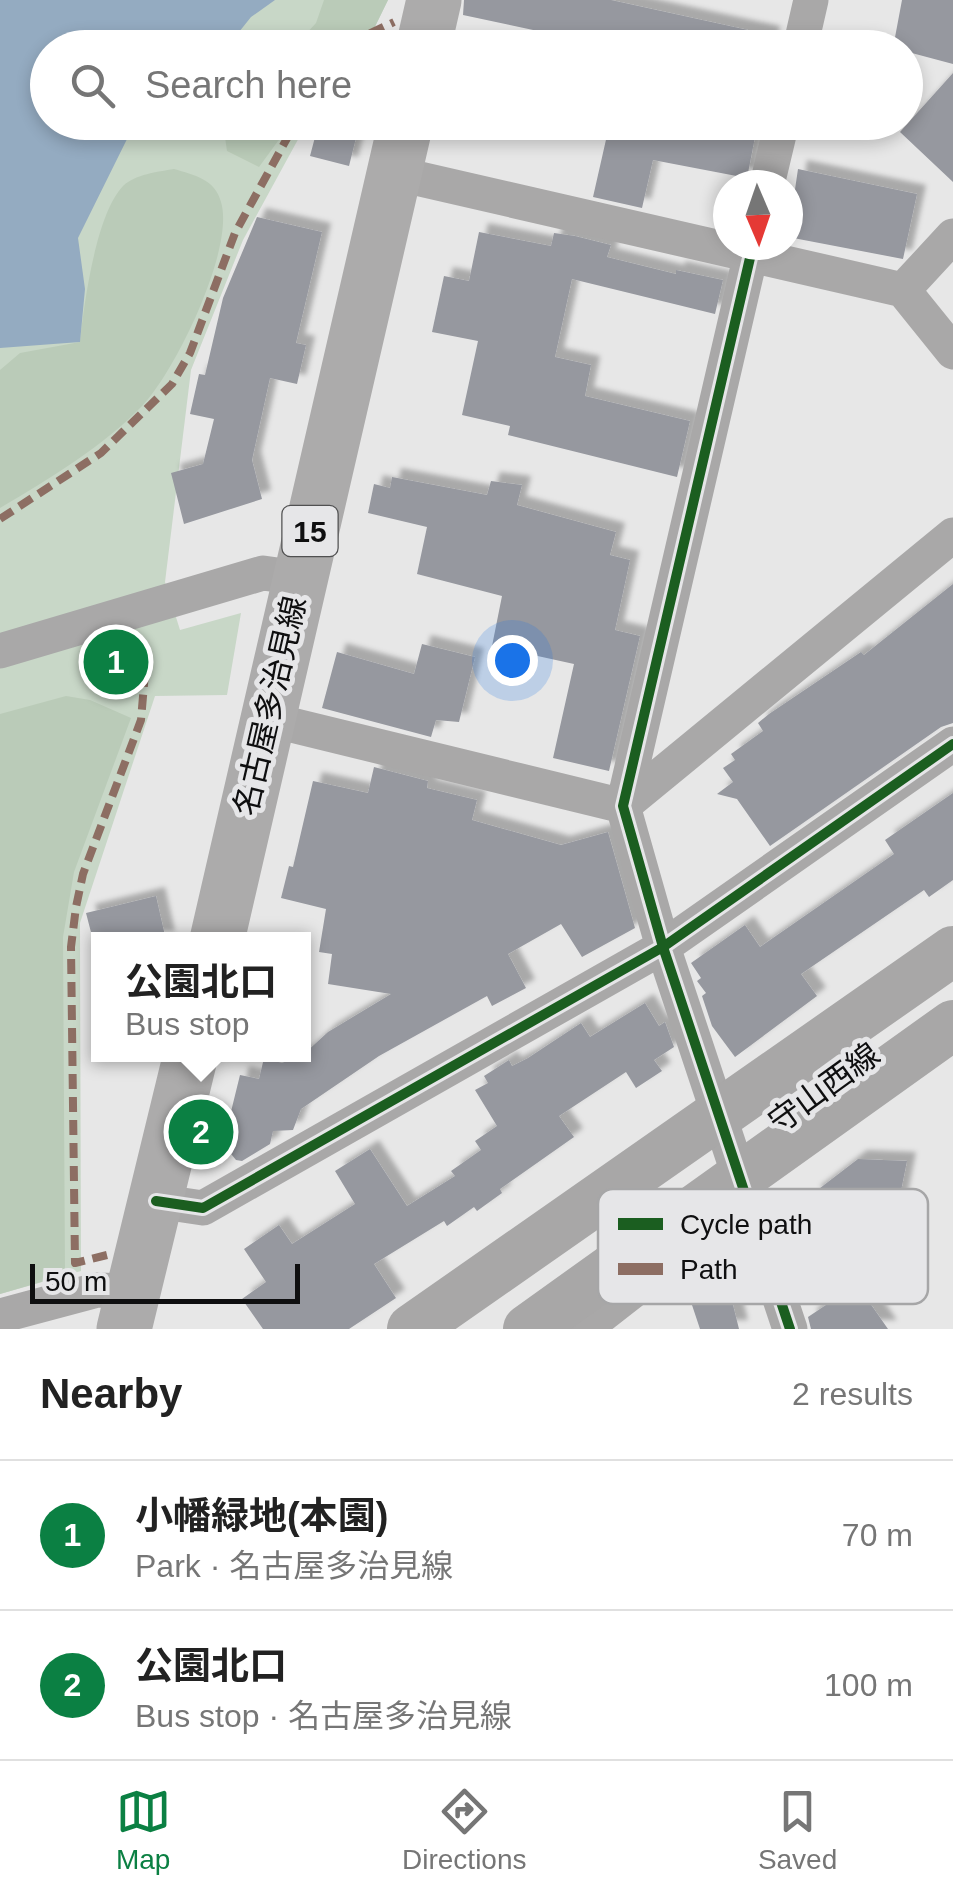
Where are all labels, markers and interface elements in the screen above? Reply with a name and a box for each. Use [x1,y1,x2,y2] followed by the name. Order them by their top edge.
[30,30,923,140] search box
[65,58,120,113] icon: search
[145,64,352,106] text: Search here
[713,170,803,260] north arrow
[282,506,338,556] road number: 15
[227,593,313,819] street label: 名古屋多治見線
[84,624,148,700] pin: 1
[487,635,538,686] your location
[91,932,311,1062] popup
[125,961,277,1003] text: 公園北口
[125,1006,250,1042] text: Bus stop
[762,1036,886,1140] street label: 守山西線
[168,1094,234,1170] pin: 2
[598,1189,928,1304] legend
[680,1209,812,1240] text: Cycle path
[680,1254,738,1285] text: Path
[30,1259,300,1304] scale bar
[45,1266,107,1297] text: 50 m
[40,1370,182,1417] text: Nearby
[792,1376,913,1412] text: 2 results
[135,1495,388,1537] text: 小幡緑地(本園)
[64,1517,81,1553] text: 1
[842,1517,913,1553] text: 70 m
[135,1548,453,1584] text: Park · 名古屋多治見線
[135,1645,287,1687] text: 公園北口
[64,1667,81,1703] text: 2
[824,1667,913,1703] text: 100 m
[135,1698,512,1734] text: Bus stop · 名古屋多治見線
[116,1784,171,1876] tab: Map
[402,1784,527,1876] tab: Directions
[758,1784,837,1876] tab: Saved

